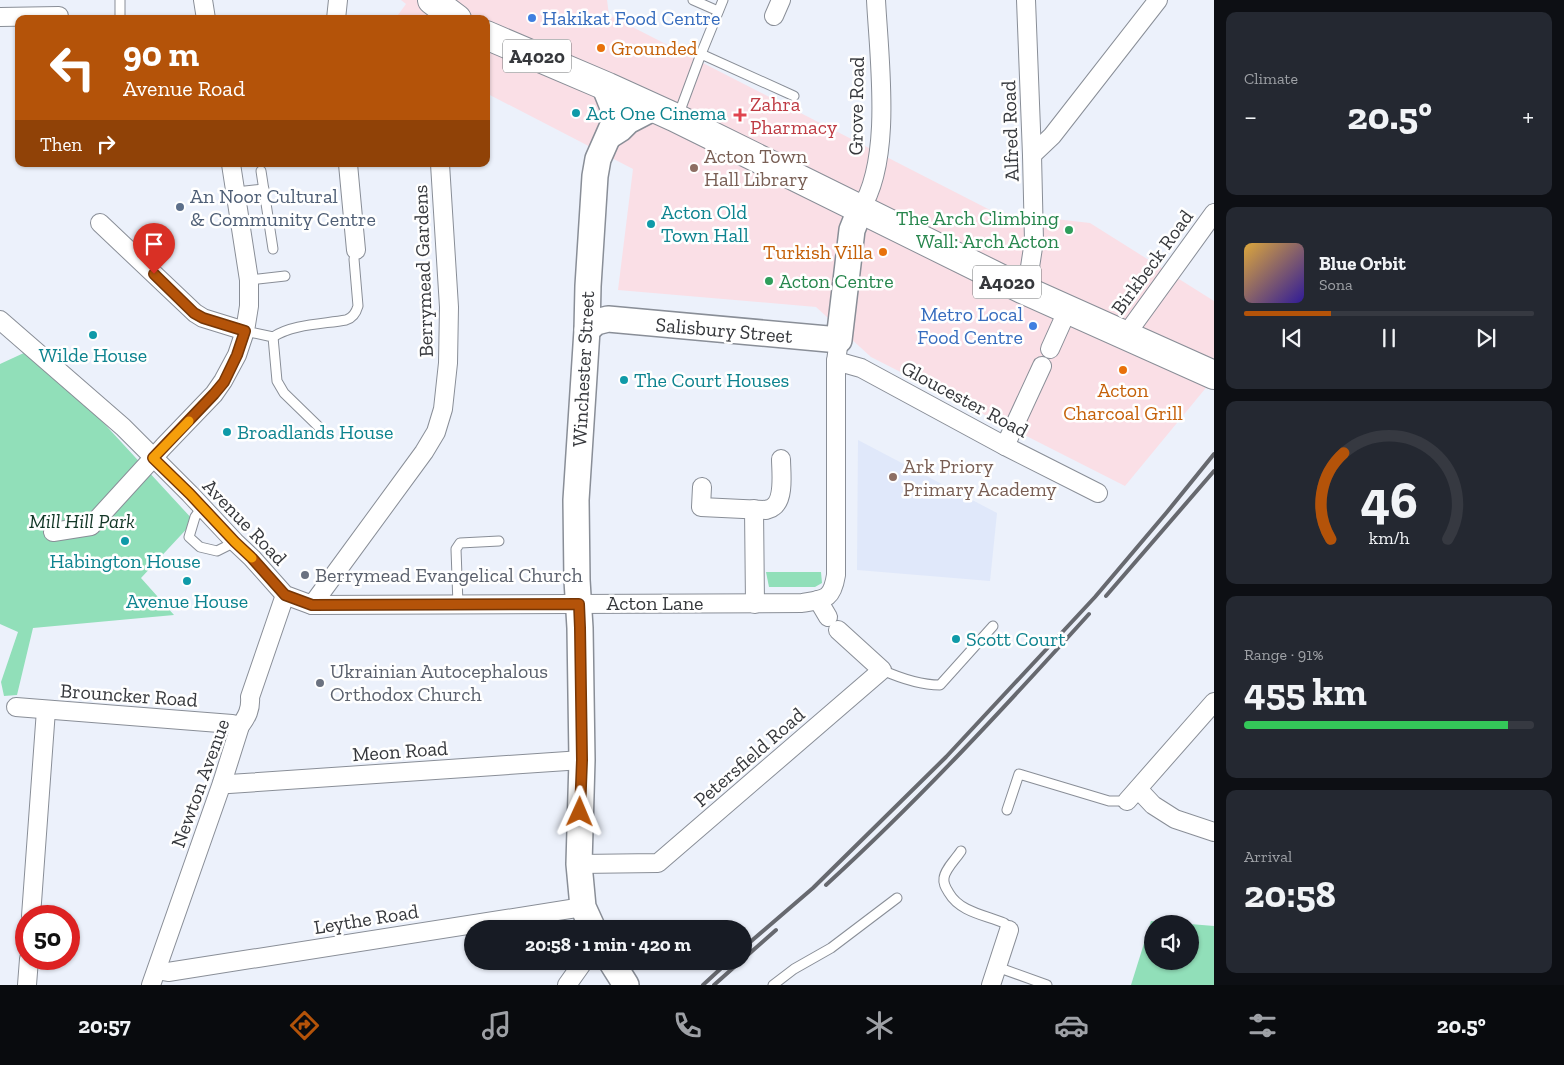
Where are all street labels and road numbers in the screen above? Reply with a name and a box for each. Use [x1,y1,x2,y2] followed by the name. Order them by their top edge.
[503,40,571,72] road number: A4020
[843,56,869,156] street label: Grove Road
[996,80,1024,182] street label: Alfred Road
[408,184,438,358] street label: Berrymead Gardens
[1106,205,1198,319] street label: Birkbeck Road
[973,266,1041,298] road number: A4020
[567,290,599,448] street label: Winchester Street
[655,312,794,348] street label: Salisbury Street
[897,355,1033,443] street label: Gloucester Road
[198,474,292,570] street label: Avenue Road
[606,591,704,615] street label: Acton Lane
[59,678,199,712] street label: Brouncker Road
[689,702,809,812] street label: Petersfield Road
[166,715,234,851] street label: Newton Avenue
[351,736,449,766] street label: Meon Road
[312,899,420,939] street label: Leythe Road

